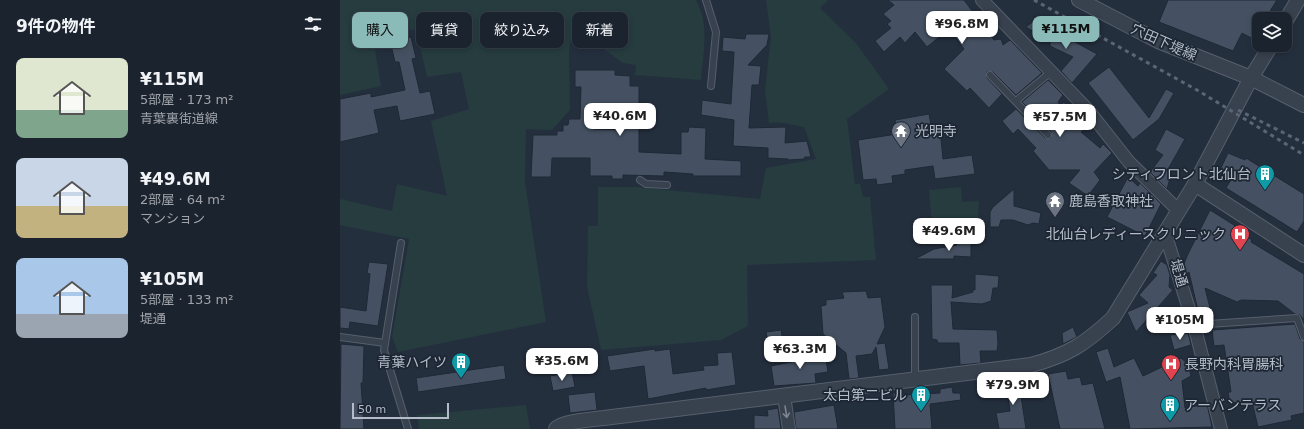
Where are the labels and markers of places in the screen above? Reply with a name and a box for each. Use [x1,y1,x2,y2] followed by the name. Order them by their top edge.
[929,11,995,45] pin: ¥96.8M
[1038,16,1094,50] pin: ¥115M
[587,103,653,137] pin: ¥40.6M
[1027,104,1093,138] pin: ¥57.5M
[890,120,912,148] temple icon: 光明寺
[915,123,957,139] place label: 光明寺
[1254,163,1276,191] building icon: シティフロント北仙台
[1112,166,1251,182] place label: シティフロント北仙台
[1044,190,1066,218] temple icon: 鹿島香取神社
[1069,193,1153,209] place label: 鹿島香取神社
[916,218,982,252] pin: ¥49.6M
[1229,223,1251,251] hospital icon: 北仙台レディースクリニック
[1046,226,1226,242] place label: 北仙台レディースクリニック
[1152,307,1208,341] pin: ¥105M
[767,336,833,370] pin: ¥63.3M
[529,348,595,382] pin: ¥35.6M
[450,351,472,379] building icon: 青葉ハイツ
[1160,353,1182,381] hospital icon: 長野内科胃腸科
[377,354,447,370] place label: 青葉ハイツ
[1185,356,1283,372] place label: 長野内科胃腸科
[980,372,1046,406] pin: ¥79.9M
[910,384,932,412] building icon: 太白第二ビル
[823,387,907,403] place label: 太白第二ビル
[1159,394,1181,422] building icon: アーバンテラス
[1184,397,1281,413] place label: アーバンテラス

